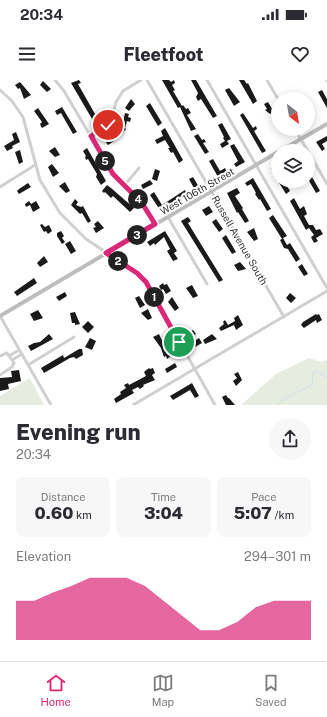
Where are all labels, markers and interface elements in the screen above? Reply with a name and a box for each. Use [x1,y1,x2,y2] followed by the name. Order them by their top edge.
[20,6,63,23] text: 20:34
[16,43,38,65] icon: menu
[289,43,311,65] icon: heart
[123,44,204,65] text: Fleetfoot
[271,92,315,136] north arrow
[271,92,315,188] map controls
[91,108,125,142] pin
[97,114,119,136] icon: check
[271,144,315,188] button: layers
[95,151,115,171] pin: 5
[101,155,109,167] text: 5
[158,165,236,217] street label: West 106th Street
[128,189,148,209] pin: 4
[134,193,142,205] text: 4
[210,193,271,287] street label: Russell Avenue South
[127,225,147,245] pin: 3
[133,229,141,241] text: 3
[108,251,128,271] pin: 2
[115,255,122,267] text: 2
[144,287,164,307] pin: 1
[152,291,156,303] text: 1
[162,325,196,359] pin
[168,331,190,353] icon: arrive
[269,418,311,460] button: share
[16,419,141,445] text: Evening run
[16,447,51,462] text: 20:34
[41,491,85,503] text: Distance
[151,491,176,503] text: Time
[251,491,276,503] text: Pace
[35,503,73,523] text: 0.60
[144,503,183,523] text: 3:04
[233,503,272,523] text: 5:07
[73,509,92,521] text: km
[272,509,294,521] text: /km
[16,549,71,564] text: Elevation
[244,549,311,564] text: 294–301 m
[40,672,71,708] tab: Home
[152,672,174,708] tab: Map
[255,672,287,708] tab: Saved

